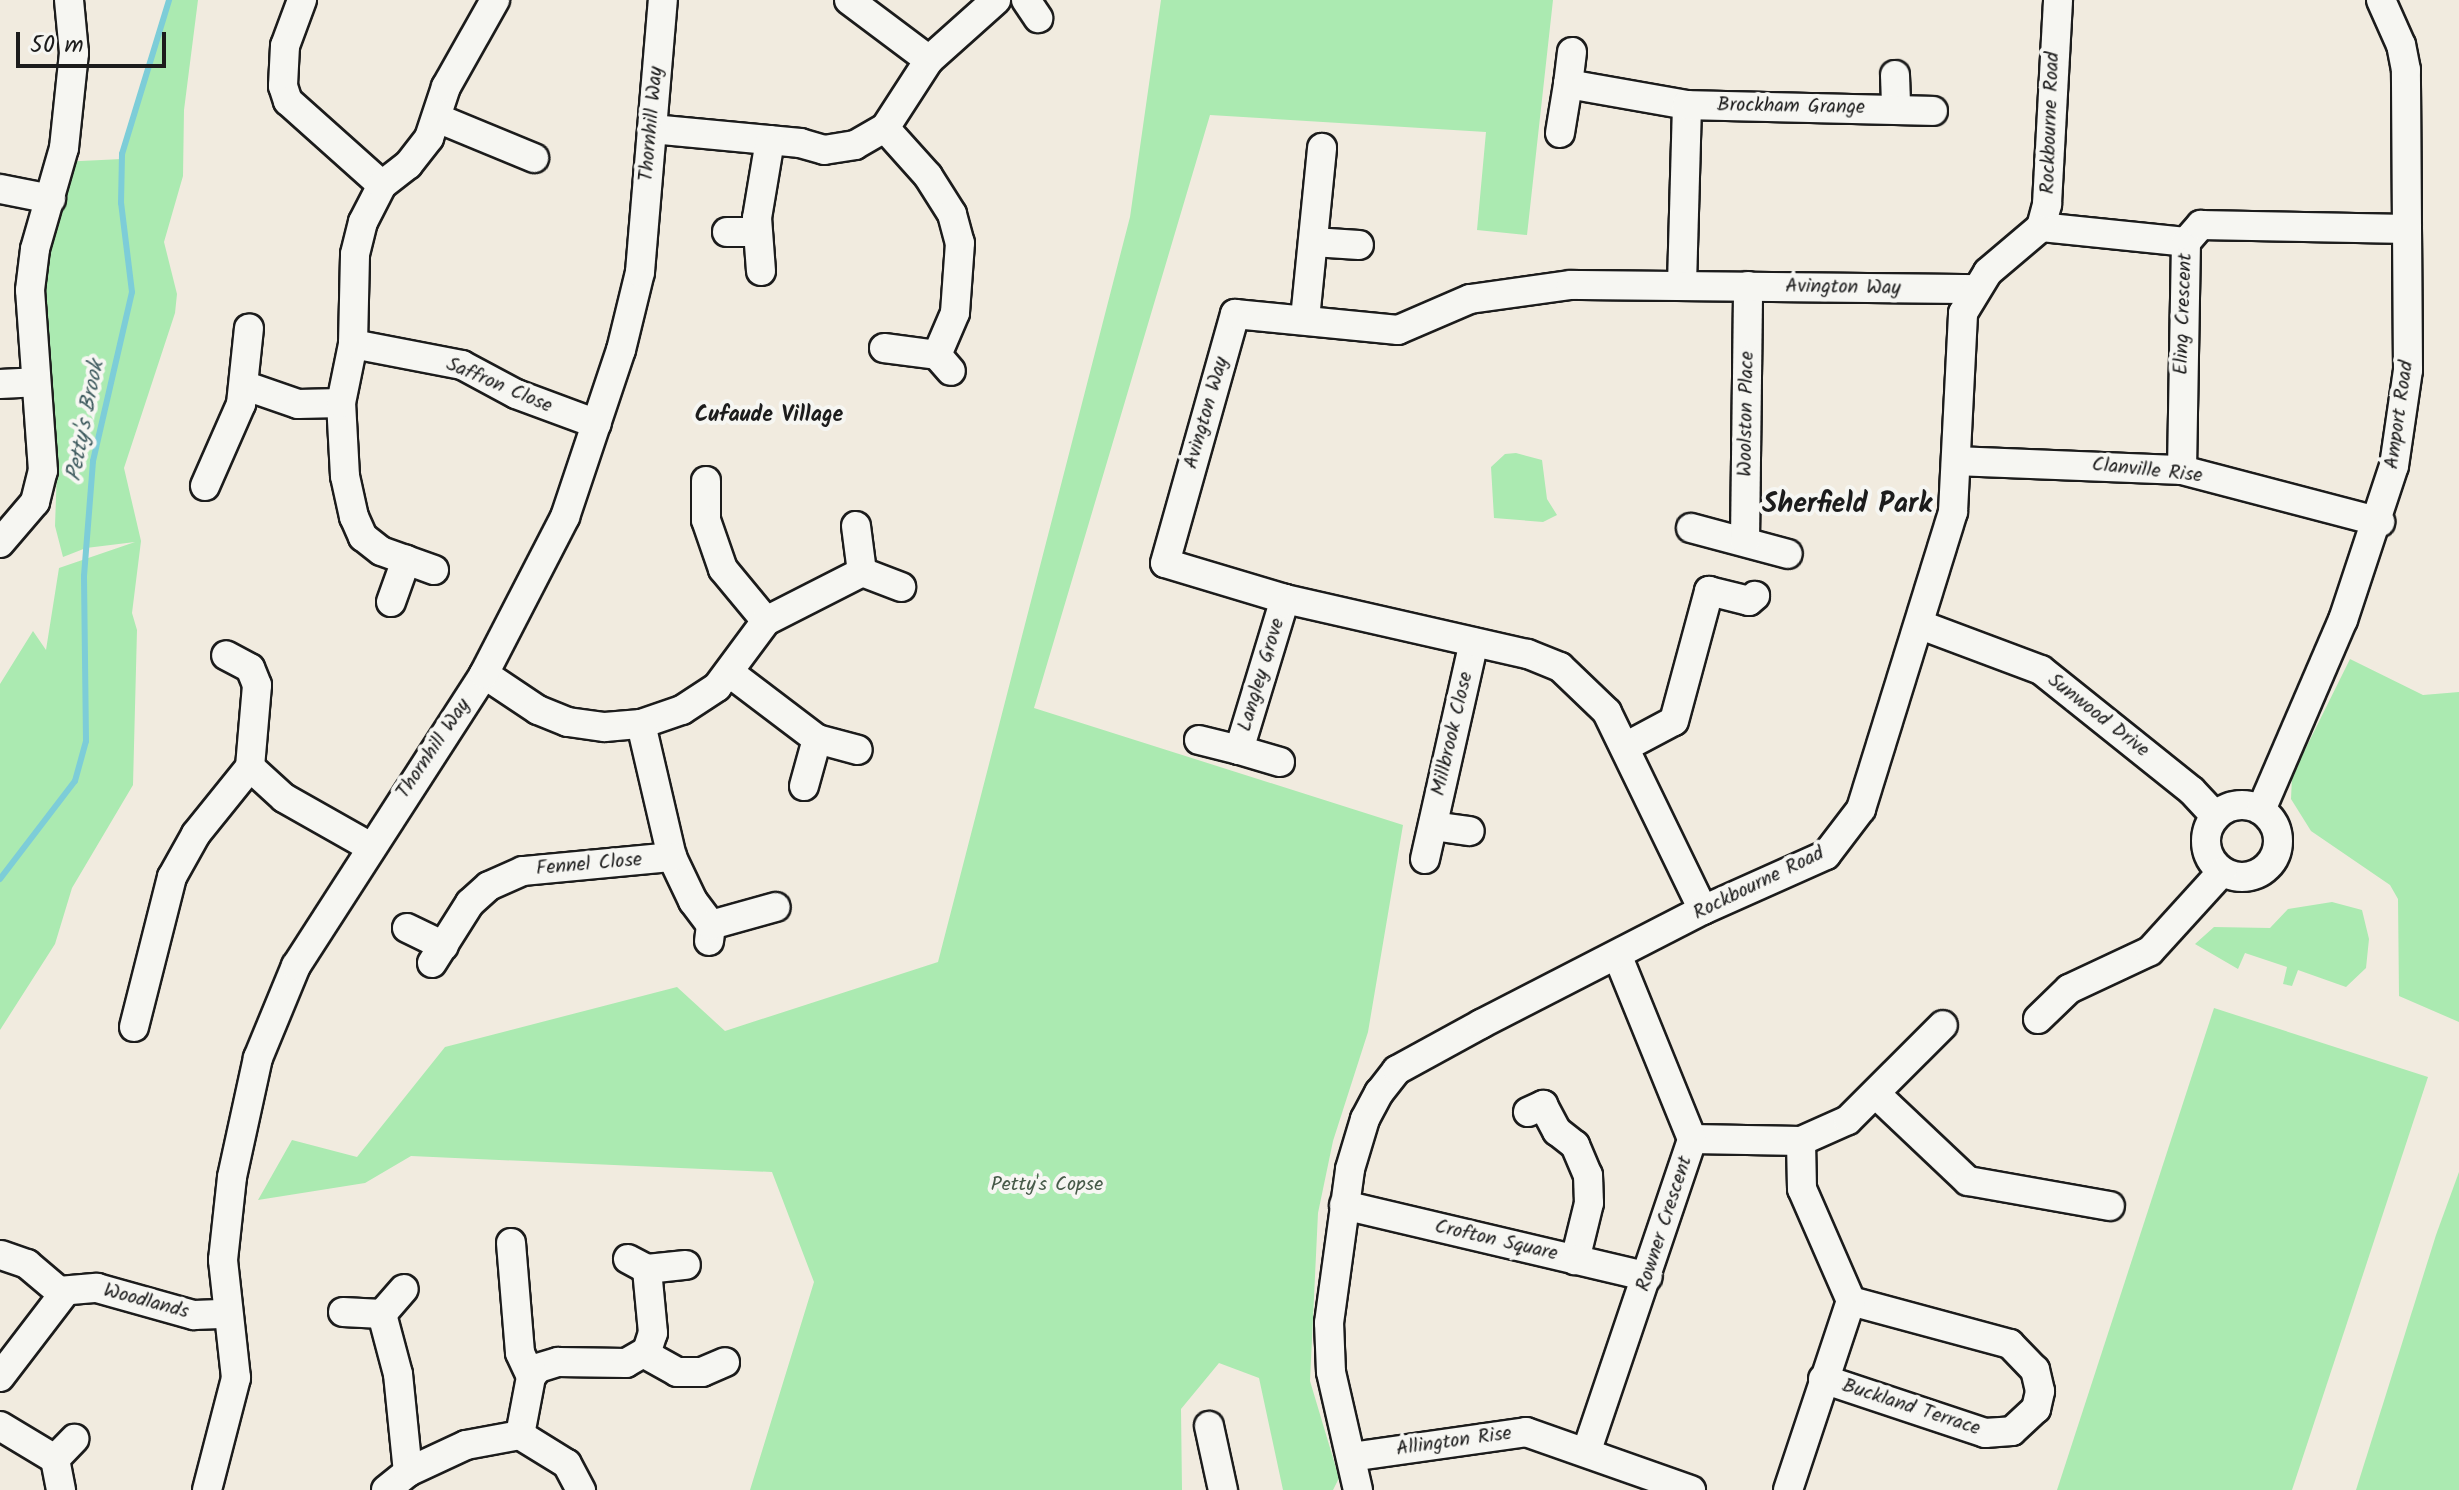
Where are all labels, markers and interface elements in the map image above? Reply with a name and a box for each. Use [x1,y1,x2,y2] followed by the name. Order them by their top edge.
[20,16,170,66] scale bar
[30,26,84,65] text: 50 m
[2037,51,2065,195] street label: Rockbourne Road
[635,65,669,183] street label: Thornhill Way
[1717,94,1865,120] street label: Brockham Grange
[2170,253,2198,375] street label: Eling Crescent
[1785,275,1901,301] street label: Avington Way
[1734,351,1760,477] street label: Woolston Place
[442,353,556,419] street label: Saffron Close
[1180,354,1234,472] street label: Avington Way
[61,359,111,483] water label: Petty's Brook
[2381,359,2419,471] street label: Amport Road
[695,403,843,429] district label: Cufaude Village
[2091,453,2203,489] street label: Clanville Rise
[1762,488,1932,522] district label: Sherfield Park
[1233,615,1291,735] street label: Langley Grove
[2042,669,2154,763] street label: Sunwood Drive
[1427,670,1479,798] street label: Millbrook Close
[392,694,476,804] street label: Thornhill Way
[1690,842,1828,926] street label: Rockbourne Road
[535,848,643,882] street label: Fennel Close
[1632,1153,1698,1295] street label: Rowner Crescent
[991,1173,1103,1197] park label: Petty's Copse
[1432,1215,1560,1267] street label: Crofton Square
[101,1279,191,1325] street label: Woodlands
[1839,1374,1983,1442] street label: Buckland Terrace
[1395,1422,1513,1462] street label: Allington Rise

